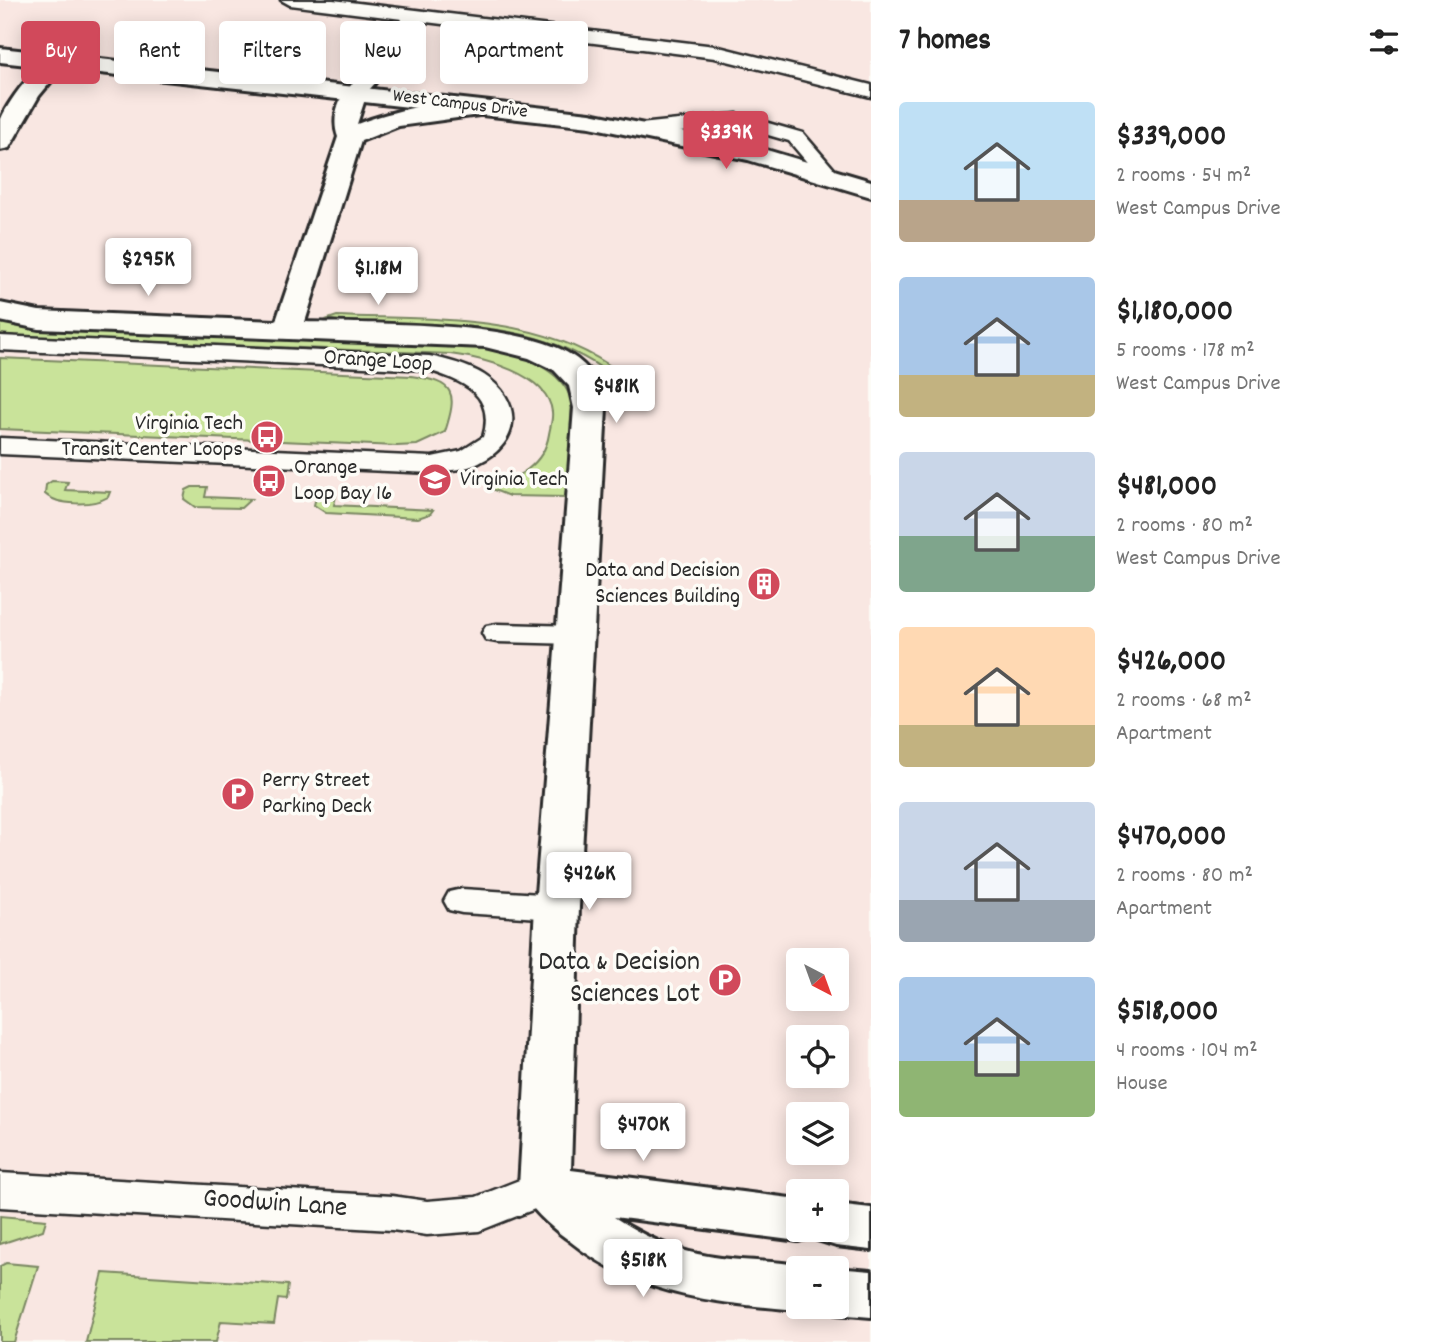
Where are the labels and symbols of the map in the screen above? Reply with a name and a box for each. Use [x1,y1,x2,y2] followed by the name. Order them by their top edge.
[391,83,529,127] street label: West Campus Drive
[677,111,775,171] pin: $339K
[99,238,197,298] pin: $295K
[321,247,435,307] pin: $1.18M
[322,342,434,382] street label: Orange Loop
[567,366,665,425] pin: $481K
[62,408,243,467] place label: Virginia Tech Transit Center Loops
[248,418,286,456] bus stop icon: Virginia Tech Transit Center Loops
[294,452,392,511] place label: Orange Loop Bay 16
[416,461,454,499] school or university icon: Virginia Tech
[250,462,288,500] bus stop icon: Orange Loop Bay 16
[460,464,568,497] place label: Virginia Tech
[585,555,740,614] place label: Data and Decision Sciences Building
[745,565,783,603] building icon: Data and Decision Sciences Building
[262,765,372,824] place label: Perry Street Parking Deck
[219,775,257,813] parking icon: Perry Street Parking Deck
[540,852,638,912] pin: $426K
[538,944,700,1016] place label: Data & Decision Sciences Lot
[786,948,849,1012] north arrow
[706,961,744,999] parking icon: Data & Decision Sciences Lot
[594,1104,692,1163] pin: $470K
[202,1180,348,1230] street label: Goodwin Lane
[594,1240,692,1299] pin: $518K

